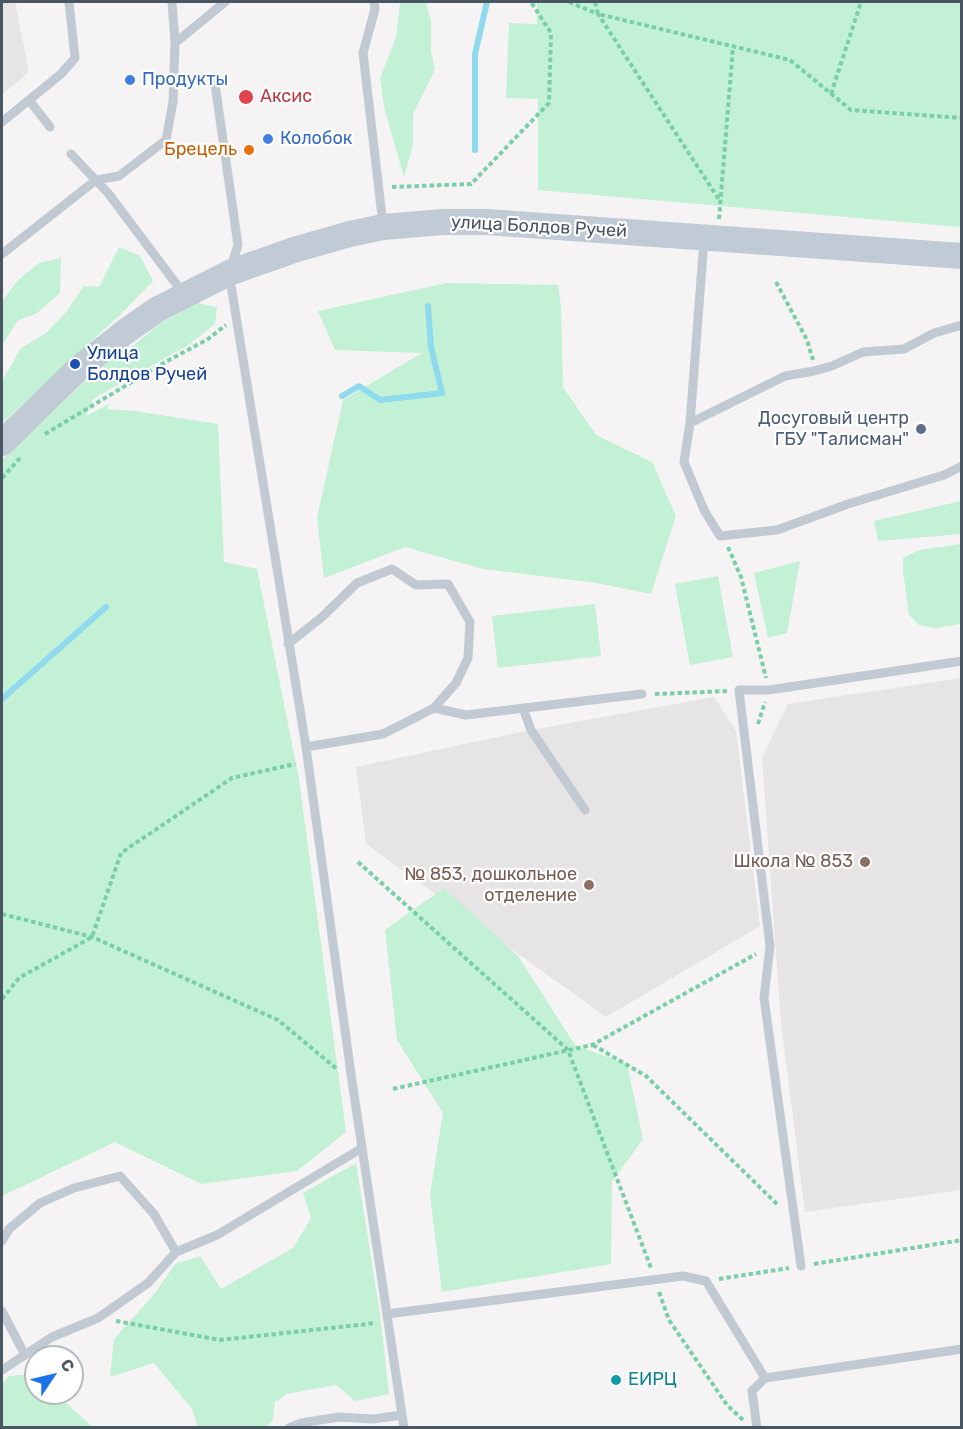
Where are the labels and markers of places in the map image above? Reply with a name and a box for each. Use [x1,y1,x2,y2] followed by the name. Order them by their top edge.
[142,69,228,91] place label: Продукты
[123,73,137,87] marker: Продукты
[260,86,312,108] place label: Аксис
[237,88,255,106] marker: Аксис
[280,128,352,150] place label: Колобок
[261,132,275,146] marker: Колобок
[164,139,237,161] place label: Брецель
[242,143,256,157] marker: Брецель
[87,343,207,386] place label: Улица Болдов Ручей
[68,357,82,371] marker: Улица Болдов Ручей
[758,408,909,450] place label: Досуговый центр ГБУ "Талисман"
[914,422,928,436] marker: Досуговый центр ГБУ "Талисман"
[733,851,853,873] place label: Школа № 853
[858,855,872,869] marker: Школа № 853
[404,864,577,906] place label: № 853, дошкольное отделение
[582,878,596,892] marker: № 853, дошкольное отделение
[628,1369,677,1391] place label: ЕИРЦ
[609,1373,623,1387] marker: ЕИРЦ

